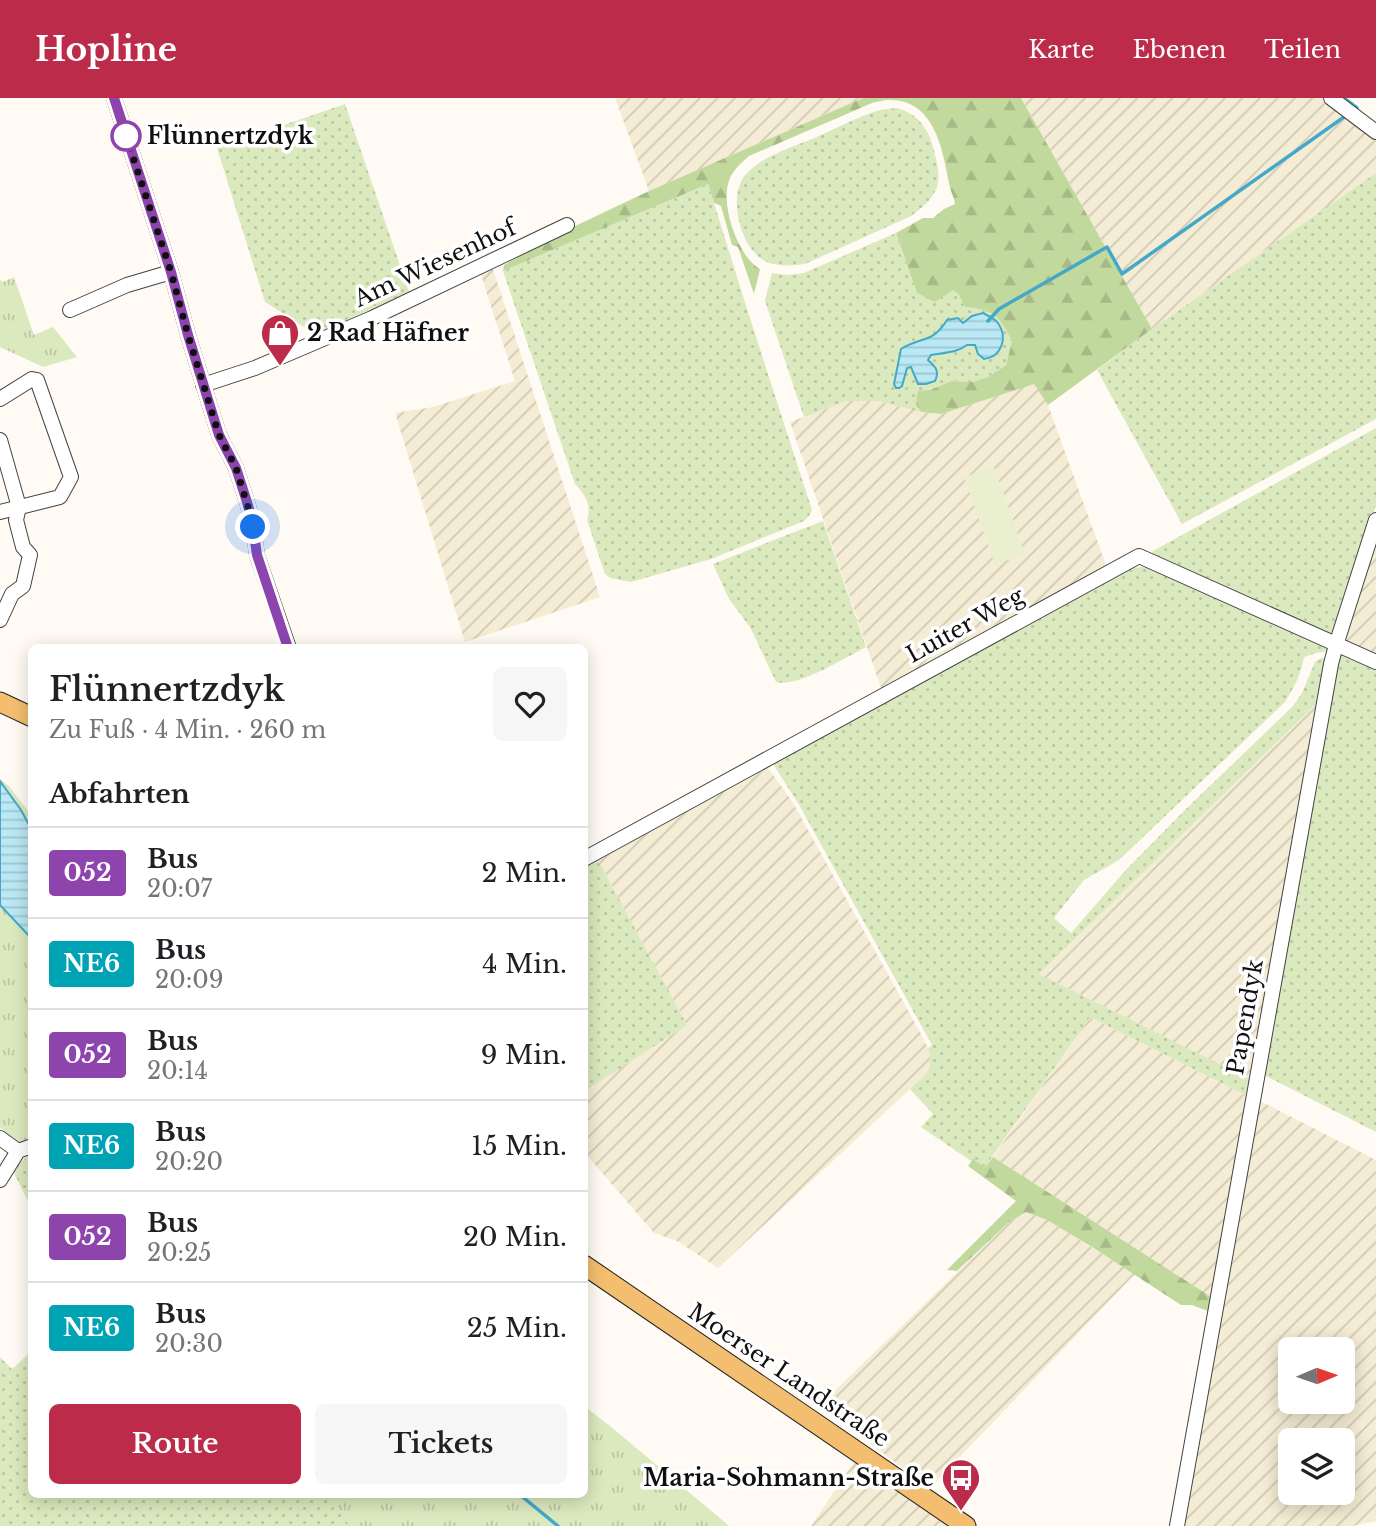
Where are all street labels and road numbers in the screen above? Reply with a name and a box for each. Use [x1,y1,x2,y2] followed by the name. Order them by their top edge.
[349,212,523,313] street label: Am Wiesenhof
[901,581,1029,669] street label: Luiter Weg
[1221,956,1269,1077] street label: Papendyk
[683,1297,895,1453] street label: Moerser Landstraße

